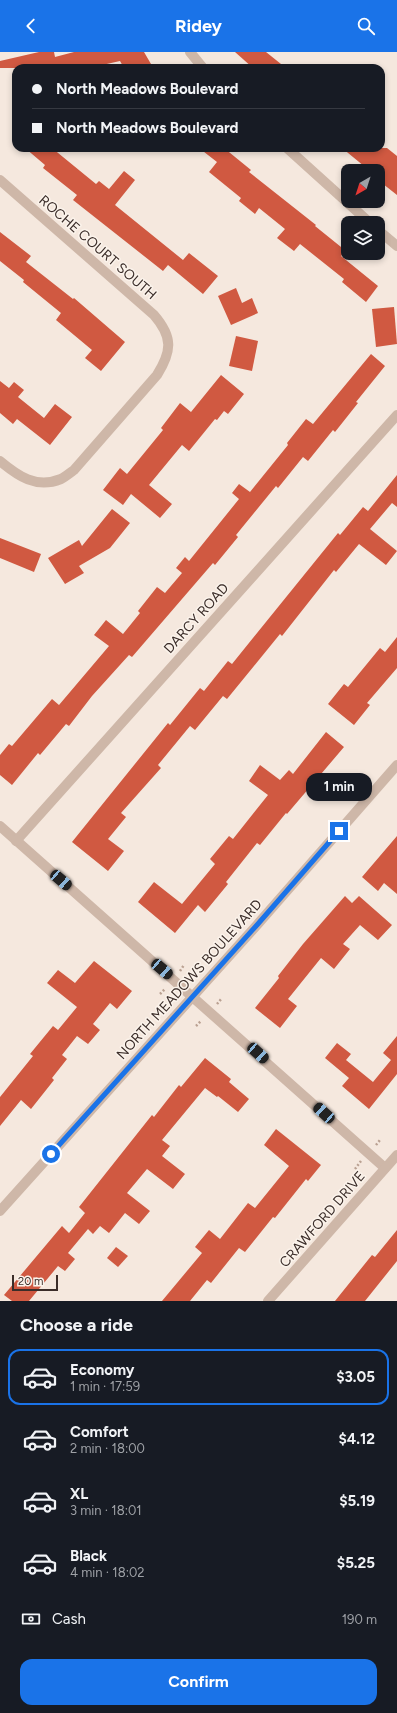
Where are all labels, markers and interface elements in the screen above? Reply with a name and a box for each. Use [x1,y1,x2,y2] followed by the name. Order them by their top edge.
[20,15,42,37] icon: back
[175,15,222,37] text: Ridey
[355,15,377,37] icon: search
[56,80,239,98] text: North Meadows Boulevard
[56,119,239,137] text: North Meadows Boulevard
[341,164,385,208] north arrow
[341,164,385,260] map controls
[35,192,160,303] street label: ROCHE COURT SOUTH
[341,216,385,260] button: layers
[160,580,232,657] street label: DARCY ROAD
[306,773,372,801] callout: 1 min
[324,779,354,794] text: 1 min
[330,822,348,840] route end
[48,868,74,892] car
[113,896,266,1063] street label: NORTH MEADOWS BOULEVARD
[149,957,175,981] car
[245,1041,271,1065] car
[311,1101,337,1125] car
[42,1145,60,1163] route start
[276,1168,369,1271] street label: CRAWFORD DRIVE
[12,1273,58,1292] scale bar
[18,1275,43,1288] text: 20 m
[20,1314,133,1336] text: Choose a ride
[22,1359,58,1395] icon: car
[70,1361,135,1379] text: Economy
[336,1368,375,1386] text: $3.05
[70,1379,140,1394] text: 1 min · 17:59
[22,1421,58,1457] icon: car
[70,1423,129,1441] text: Comfort
[338,1430,375,1448] text: $4.12
[70,1441,145,1456] text: 2 min · 18:00
[22,1483,58,1519] icon: car
[70,1485,88,1503] text: XL
[339,1492,375,1510] text: $5.19
[70,1503,142,1518] text: 3 min · 18:01
[22,1545,58,1581] icon: car
[70,1547,107,1565] text: Black
[337,1554,375,1572] text: $5.25
[70,1565,145,1580] text: 4 min · 18:02
[20,1608,42,1630] icon: cash
[52,1610,86,1628] text: Cash
[342,1612,377,1627] text: 190 m
[20,1659,377,1705] button: Confirm

